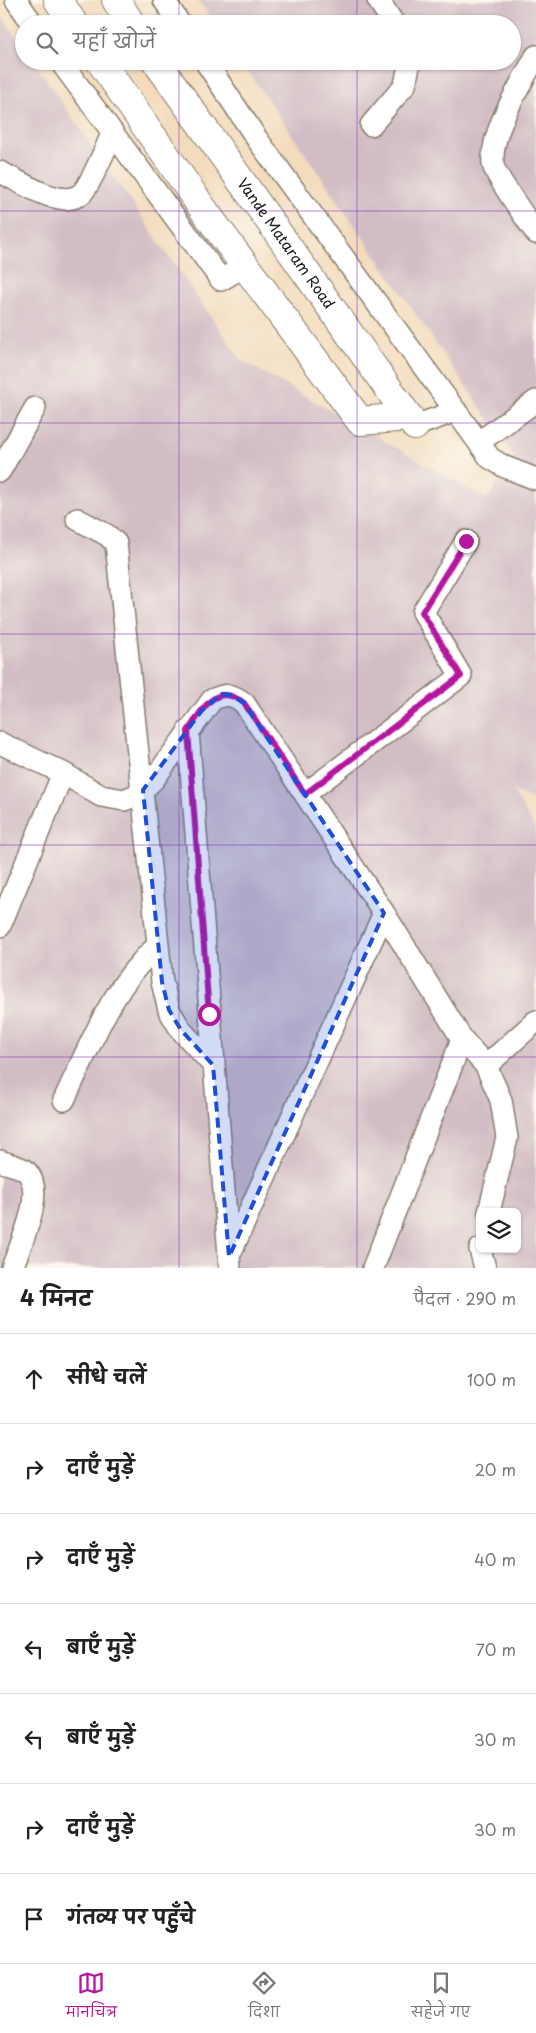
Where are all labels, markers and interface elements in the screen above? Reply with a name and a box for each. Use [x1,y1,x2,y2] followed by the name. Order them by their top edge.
[15,15,521,70] search box
[73,26,156,54] text: यहाँ खोजें
[33,29,61,57] icon: search
[232,173,341,313] street label: Vande Mataram Road
[455,530,478,553] route end
[198,1003,221,1026] route start
[476,1208,521,1253] map controls
[476,1208,521,1253] button: layers
[20,1281,92,1313] text: 4 मिनट
[414,1286,516,1310] text: पैदल · 290 m
[67,1362,146,1390] text: सीधे चलें
[20,1365,48,1393] icon: ahead
[467,1367,516,1391] text: 100 m
[67,1452,134,1480] text: दाएँ मुड़ें
[20,1455,48,1483] icon: right
[475,1457,516,1481] text: 20 m
[67,1542,134,1570] text: दाएँ मुड़ें
[20,1545,48,1573] icon: right
[474,1547,516,1571] text: 40 m
[67,1632,135,1660] text: बाएँ मुड़ें
[20,1635,48,1663] icon: left
[476,1637,516,1661] text: 70 m
[67,1722,135,1750] text: बाएँ मुड़ें
[20,1725,48,1753] icon: left
[474,1727,516,1751] text: 30 m
[67,1812,134,1840] text: दाएँ मुड़ें
[20,1815,48,1843] icon: right
[474,1817,516,1841] text: 30 m
[67,1902,195,1930] text: गंतव्य पर पहुँचे
[20,1905,48,1933] icon: arrive
[66,1969,117,2028] tab: मानचित्र
[248,1969,280,2028] tab: दिशा
[411,1969,470,2028] tab: सहेजे गए

